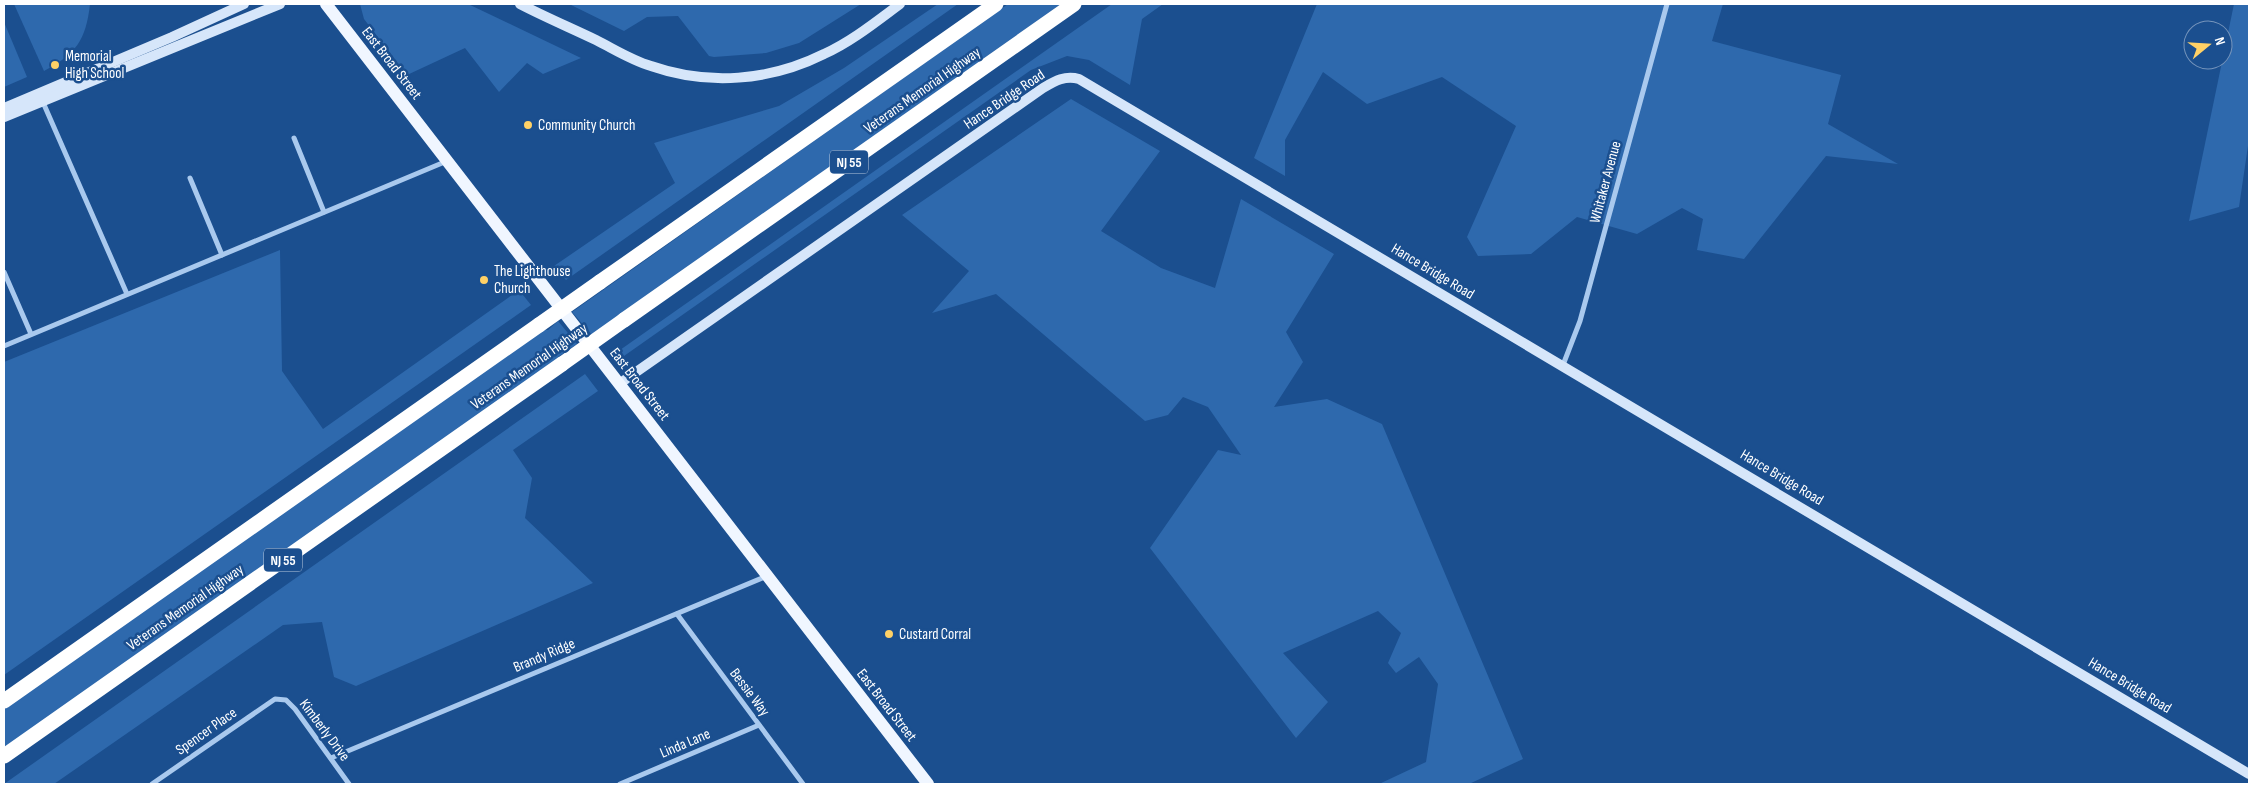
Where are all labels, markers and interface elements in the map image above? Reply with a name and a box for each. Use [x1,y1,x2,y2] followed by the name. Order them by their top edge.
[2183,20,2233,70] north arrow
[357,23,426,104] street label: East Broad Street
[2211,35,2229,47] text: N
[860,43,984,138] street label: Veterans Memorial Highway
[65,47,124,83] place label: Memorial High School
[49,59,61,71] marker: Memorial High School
[960,65,1048,133] street label: Hance Bridge Road
[538,116,635,135] place label: Community Church
[522,119,534,131] marker: Community Church
[1585,139,1626,225] street label: Whitaker Avenue
[830,150,868,173] road number: NJ 55
[1388,239,1478,304] street label: Hance Bridge Road
[494,262,571,298] place label: The Lighthouse Church
[478,274,490,286] marker: The Lighthouse Church
[467,319,591,414] street label: Veterans Memorial Highway
[605,344,674,425] street label: East Broad Street
[1737,445,1827,510] street label: Hance Bridge Road
[264,548,302,572] road number: NJ 55
[123,560,247,655] street label: Veterans Memorial Highway
[899,625,971,644] place label: Custard Corral
[883,628,895,640] marker: Custard Corral
[510,634,578,677] street label: Brandy Ridge
[2085,653,2175,718] street label: Hance Bridge Road
[725,664,774,720] street label: Bessie Way
[852,665,921,746] street label: East Broad Street
[295,695,354,765] street label: Kimberly Drive
[172,703,241,759] street label: Spencer Place
[657,724,713,763] street label: Linda Lane

